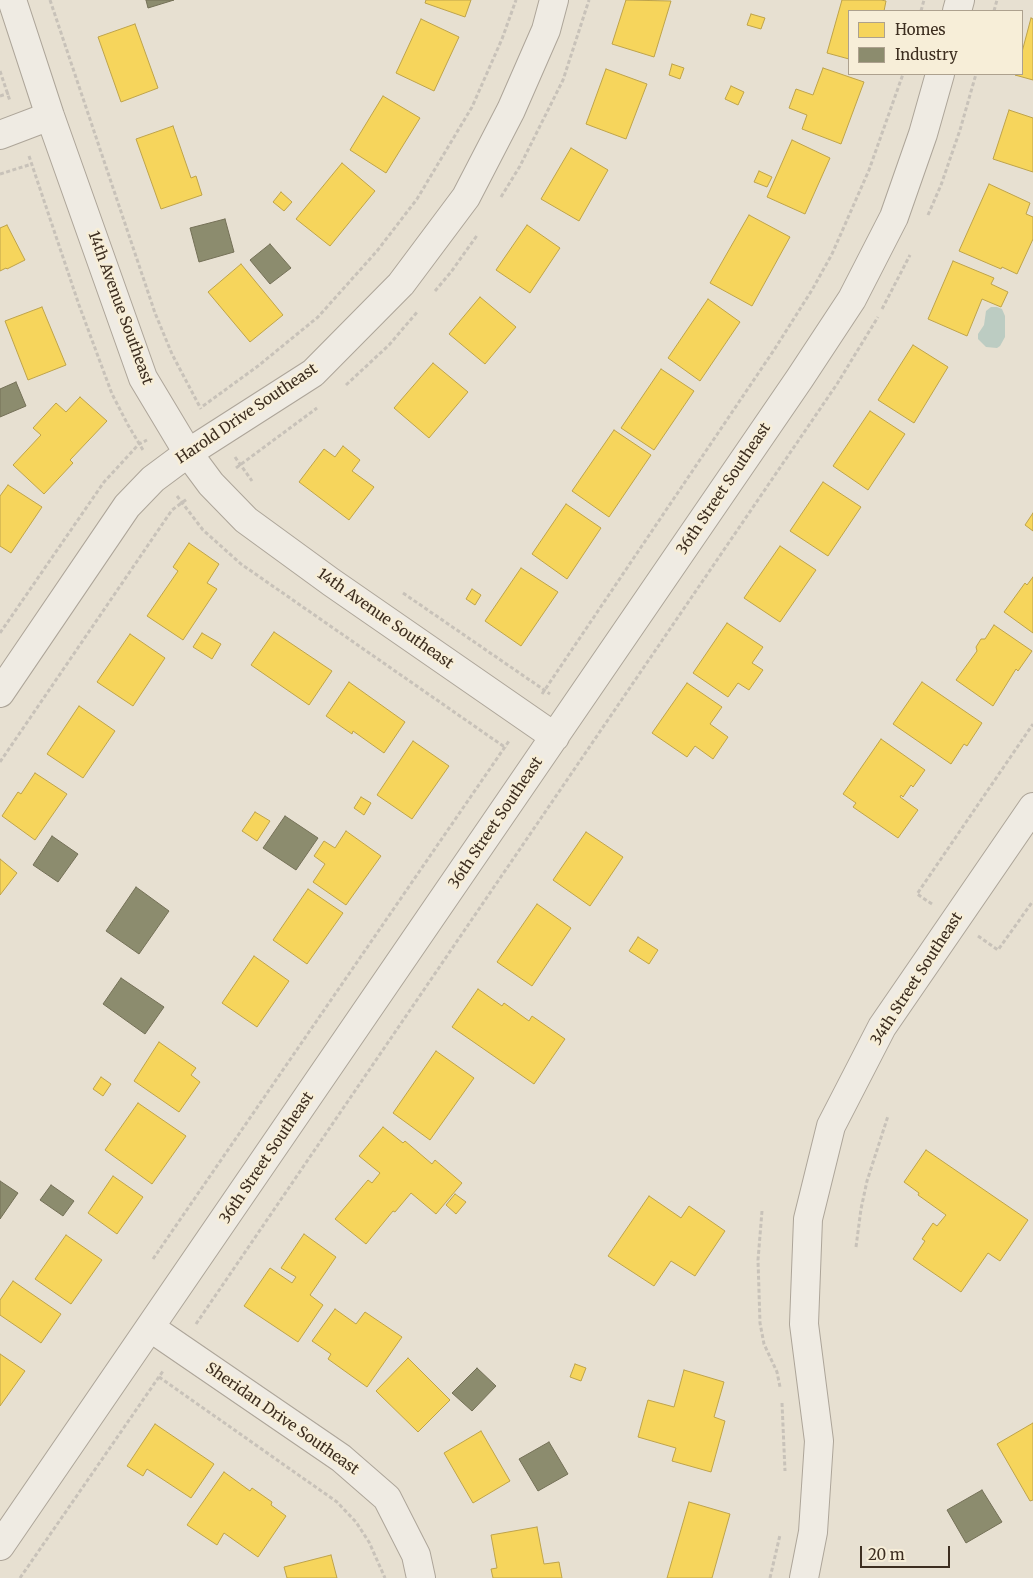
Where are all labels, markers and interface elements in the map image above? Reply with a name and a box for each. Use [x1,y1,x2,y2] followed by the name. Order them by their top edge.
[848,10,1023,75] legend
[895,20,946,39] text: Homes
[895,45,958,64] text: Industry
[84,229,156,387] street label: 14th Avenue Southeast
[173,360,321,468] street label: Harold Drive Southeast
[673,420,775,558] street label: 36th Street Southeast
[313,565,457,673] street label: 14th Avenue Southeast
[445,754,547,892] street label: 36th Street Southeast
[867,909,967,1049] street label: 34th Street Southeast
[216,1089,318,1227] street label: 36th Street Southeast
[202,1359,362,1479] street label: Sheridan Drive Southeast
[863,1536,953,1568] scale bar
[868,1545,905,1564] text: 20 m

